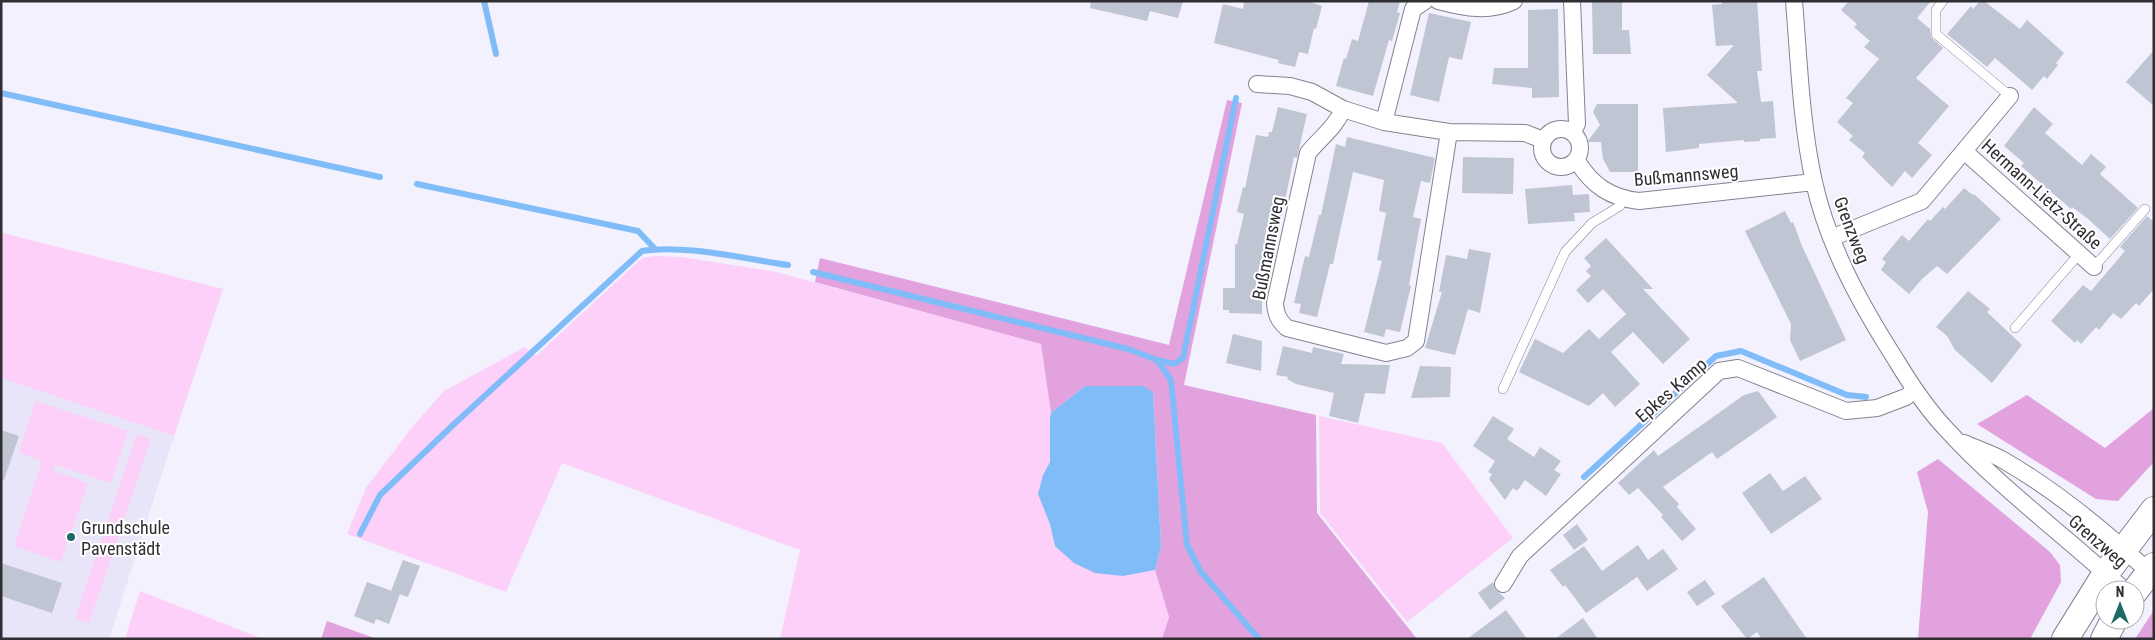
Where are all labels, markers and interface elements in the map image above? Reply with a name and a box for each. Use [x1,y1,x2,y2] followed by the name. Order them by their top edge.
[1978,135,2106,253] street label: Hermann-Lietz-Straße
[1633,160,1739,190] street label: Bußmannsweg
[1830,194,1874,266] street label: Grenzweg
[1248,195,1288,301] street label: Bußmannsweg
[1631,353,1711,427] street label: Epkes Kamp
[2065,510,2131,572] street label: Grenzweg
[81,517,170,559] place label: Grundschule Pavenstädt
[65,531,77,543] marker: Grundschule Pavenstädt
[2095,580,2145,630] north arrow
[2116,584,2124,600] text: N

